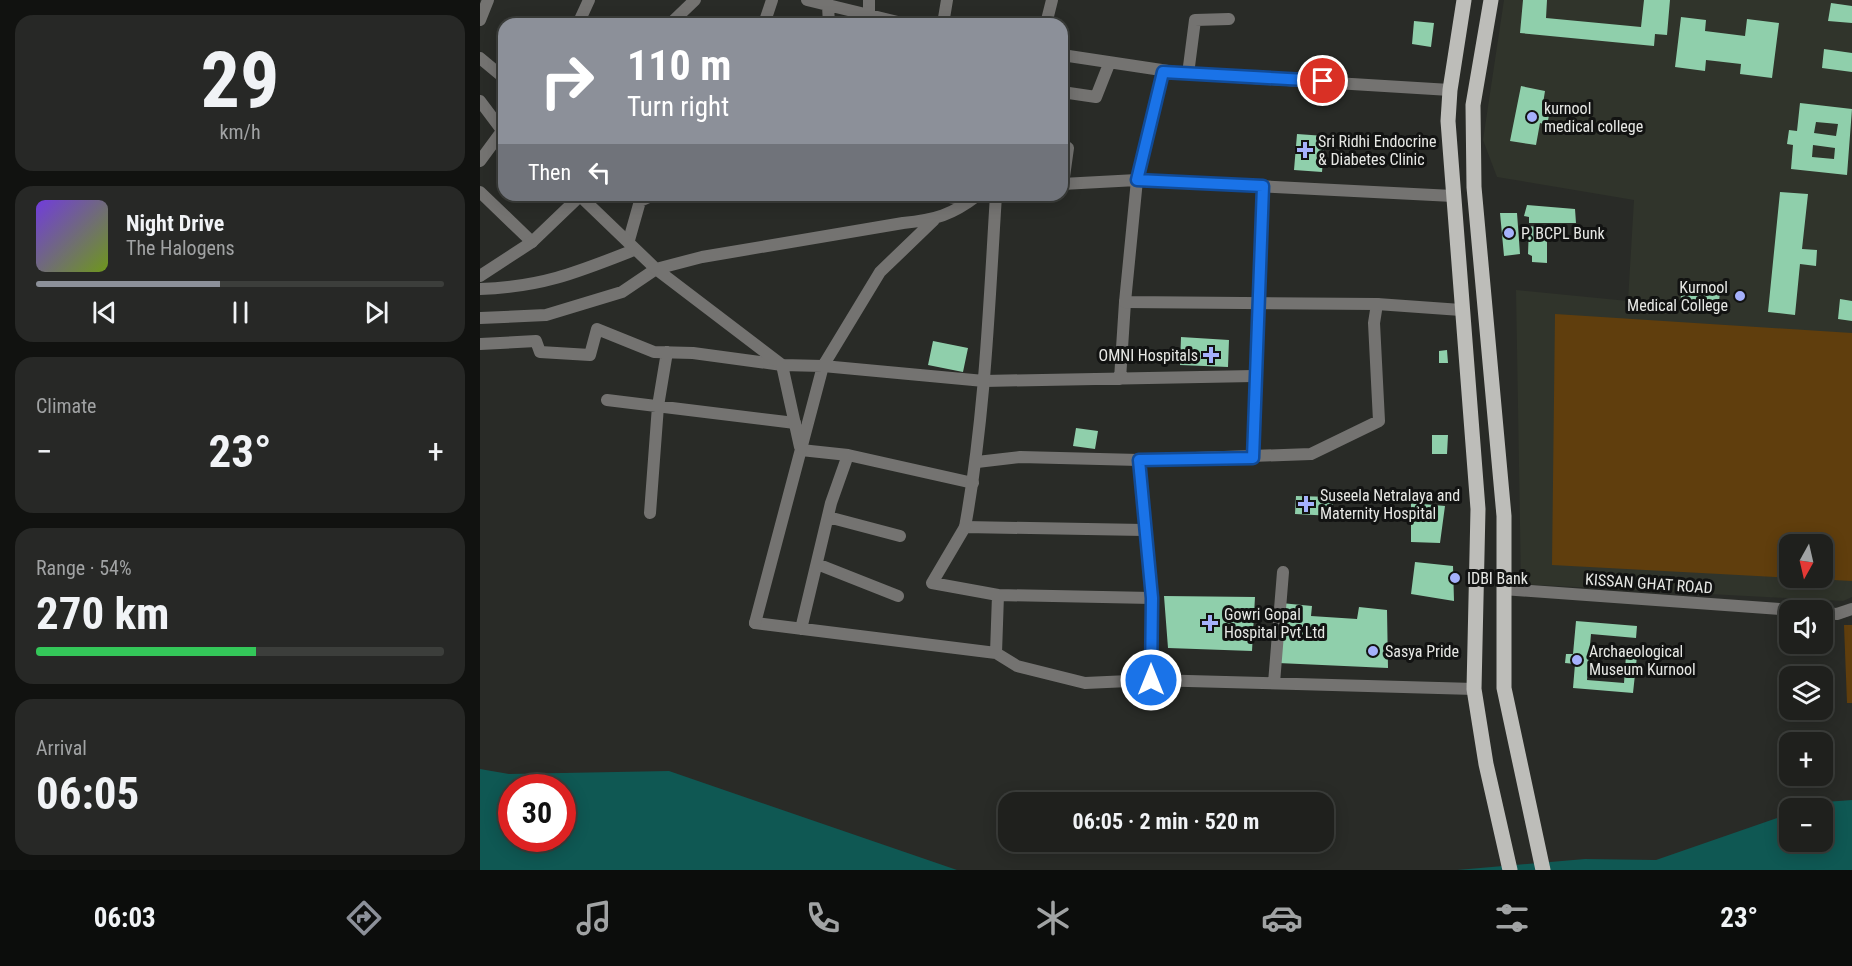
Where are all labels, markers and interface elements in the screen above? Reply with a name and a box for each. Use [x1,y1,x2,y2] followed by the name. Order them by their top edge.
[201,35,279,126] text: 29
[627,41,732,90] text: 110 m
[528,42,606,120] icon: right
[1297,55,1348,106] pin
[1306,64,1339,97] icon: arrive
[627,91,729,123] text: Turn right
[1544,99,1643,136] place label: kurnool medical college
[1525,110,1539,124] marker: kurnool medical college
[219,120,261,144] text: km/h
[1318,132,1437,169] place label: Sri Ridhi Endocrine & Diabetes Clinic
[1296,141,1314,159] marker: Sri Ridhi Endocrine & Diabetes Clinic
[583,156,616,189] icon: left
[528,160,571,185] text: Then
[126,211,224,236] text: Night Drive
[1521,224,1605,243] place label: P. BCPL Bunk
[1502,226,1516,240] marker: P. BCPL Bunk
[126,236,235,260] text: The Halogens
[1627,278,1728,315] place label: Kurnool Medical College
[1733,289,1747,303] marker: Kurnool Medical College
[88,296,121,329] icon: previous
[224,296,257,329] icon: pause
[360,296,393,329] icon: next
[1099,346,1198,365] place label: OMNI Hospitals
[1202,346,1220,364] marker: OMNI Hospitals
[36,394,96,418] text: Climate
[209,425,272,478] text: 23°
[36,432,53,471] text: −
[428,432,444,471] text: +
[1320,486,1460,523] place label: Suseela Netralaya and Maternity Hospital
[1297,495,1315,513] marker: Suseela Netralaya and Maternity Hospital
[1779,534,1833,588] north arrow
[1779,534,1833,852] map controls
[36,556,132,580] text: Range · 54%
[1467,569,1529,588] place label: IDBI Bank
[1585,570,1713,597] street label: KISSAN GHAT ROAD
[1448,571,1462,585] marker: IDBI Bank
[36,587,169,640] text: 270 km
[1779,600,1833,654] button: sound
[1224,605,1325,642] place label: Gowri Gopal Hospital Pvt Ltd
[1201,614,1219,632] marker: Gowri Gopal Hospital Pvt Ltd
[1385,642,1459,661] place label: Sasya Pride
[1589,642,1696,679] place label: Archaeological Museum Kurnool
[1366,644,1380,658] marker: Sasya Pride
[1119,648,1183,712] position arrow
[1570,653,1584,667] marker: Archaeological Museum Kurnool
[1779,666,1833,720] button: layers
[1779,732,1833,786] button: +
[36,736,87,760] text: Arrival
[36,767,139,820] text: 06:05
[498,774,576,852] speed limit sign: 30
[1779,798,1833,852] button: −
[1073,809,1259,834] text: 06:05 · 2 min · 520 m
[343,897,385,939] icon: directions
[573,897,615,939] icon: music
[802,897,844,939] icon: phone
[1032,897,1074,939] icon: climate
[1261,897,1303,939] icon: car
[1491,897,1533,939] icon: filters
[94,902,156,934] text: 06:03
[1720,902,1758,934] text: 23°

